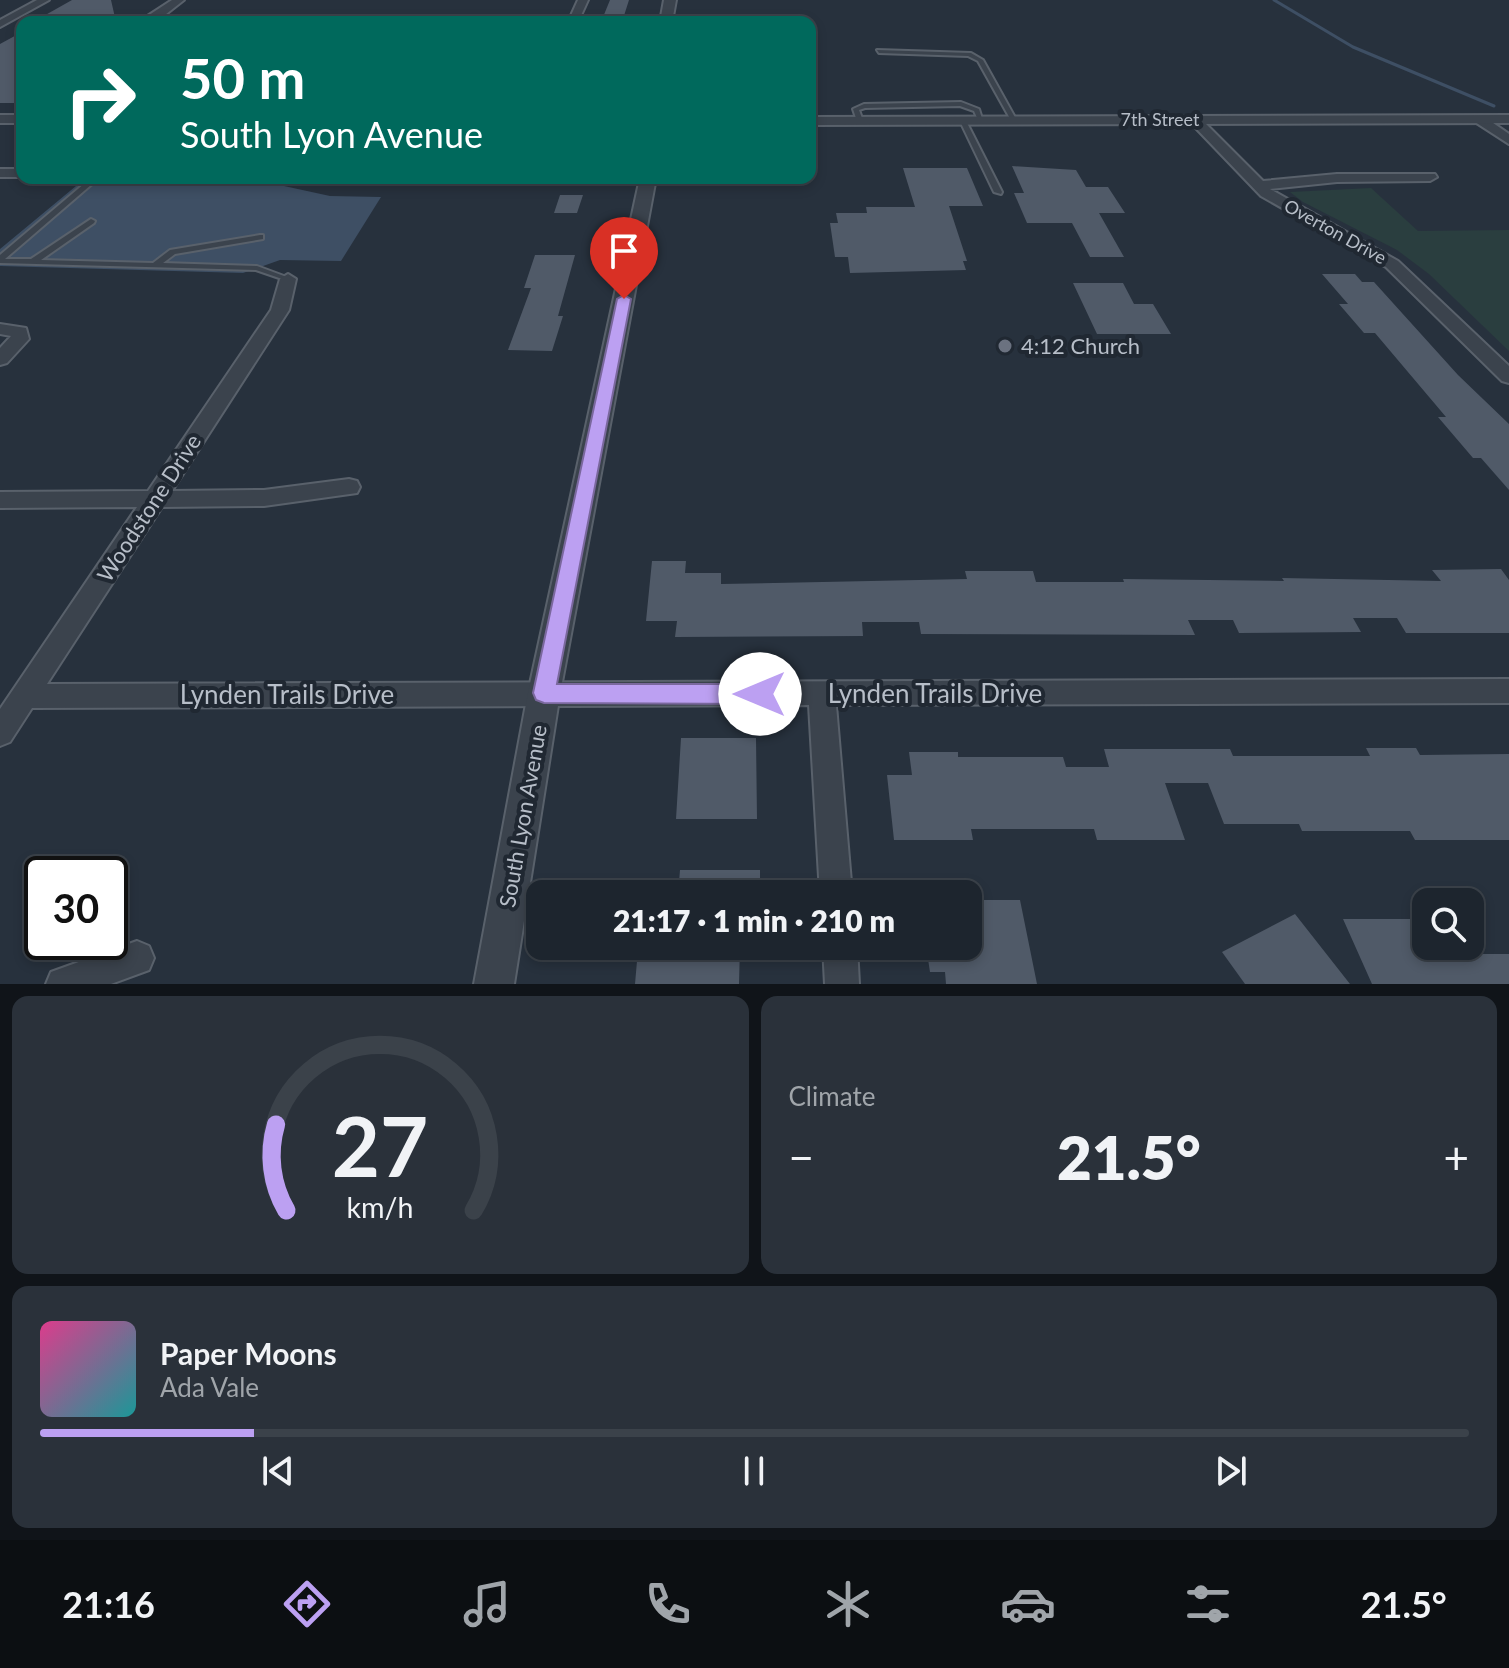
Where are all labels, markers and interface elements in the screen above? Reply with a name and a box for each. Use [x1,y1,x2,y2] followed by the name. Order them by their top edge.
[180,44,305,111] text: 50 m
[48,48,152,152] icon: right
[1121,108,1200,130] street label: 7th Street
[180,112,483,156] text: South Lyon Avenue
[1280,194,1391,268] street label: Overton Drive
[590,217,658,299] pin
[602,229,646,273] icon: arrive
[1021,332,1140,359] place label: 4:12 Church
[996,337,1014,355] marker: 4:12 Church
[91,429,206,587] street label: Woodstone Drive
[718,652,802,736] position arrow
[828,677,1042,709] street label: Lynden Trails Drive
[180,678,394,710] street label: Lynden Trails Drive
[493,722,552,909] street label: South Lyon Avenue
[24,856,128,960] speed limit sign: 30
[1412,888,1484,960] map controls
[1412,888,1484,960] button: search
[613,902,895,938] text: 21:17 · 1 min · 210 m
[789,1080,875,1112] text: Climate
[332,1095,429,1195] text: 27
[1057,1121,1201,1193] text: 21.5°
[789,1131,814,1183] text: −
[1443,1131,1469,1183] text: +
[347,1190,414,1224] text: km/h
[160,1335,337,1371] text: Paper Moons
[160,1371,259,1403] text: Ada Vale
[256,1449,300,1493] icon: previous
[732,1449,776,1493] icon: pause
[1209,1449,1253,1493] icon: next
[279,1576,335,1632] icon: directions
[459,1576,515,1632] icon: music
[640,1576,696,1632] icon: phone
[820,1576,876,1632] icon: climate
[1000,1576,1056,1632] icon: car
[1180,1576,1236,1632] icon: filters
[62,1582,155,1626] text: 21:16
[1361,1582,1447,1626] text: 21.5°

